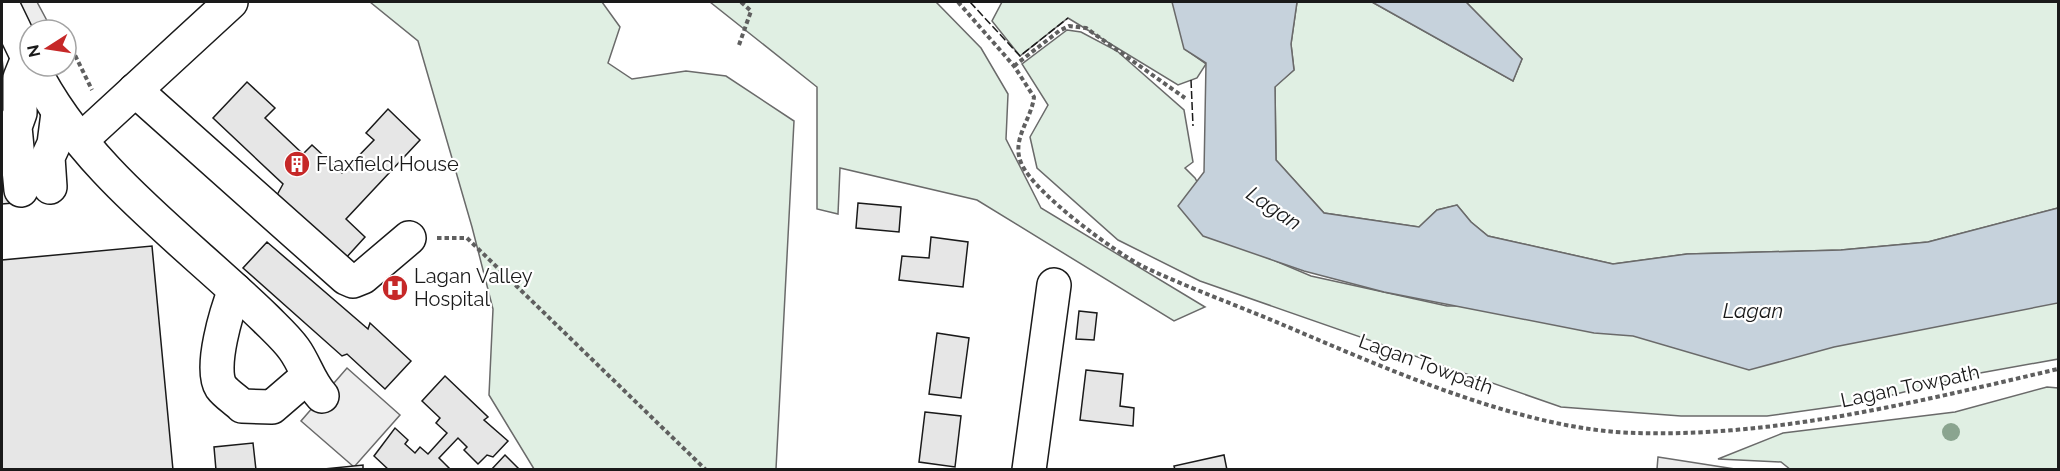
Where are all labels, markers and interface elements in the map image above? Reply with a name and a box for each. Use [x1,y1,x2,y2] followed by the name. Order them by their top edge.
[18,18,78,78] north arrow
[23,43,44,59] text: N
[282,149,312,179] building icon: Flaxfield House
[316,152,459,176] place label: Flaxfield House
[1242,181,1306,235] water label: Lagan
[414,264,533,311] place label: Lagan Valley Hospital
[380,273,410,303] hospital icon: Lagan Valley Hospital
[1723,298,1783,323] water label: Lagan
[1356,329,1496,399] street label: Lagan Towpath
[1838,360,1982,412] street label: Lagan Towpath

